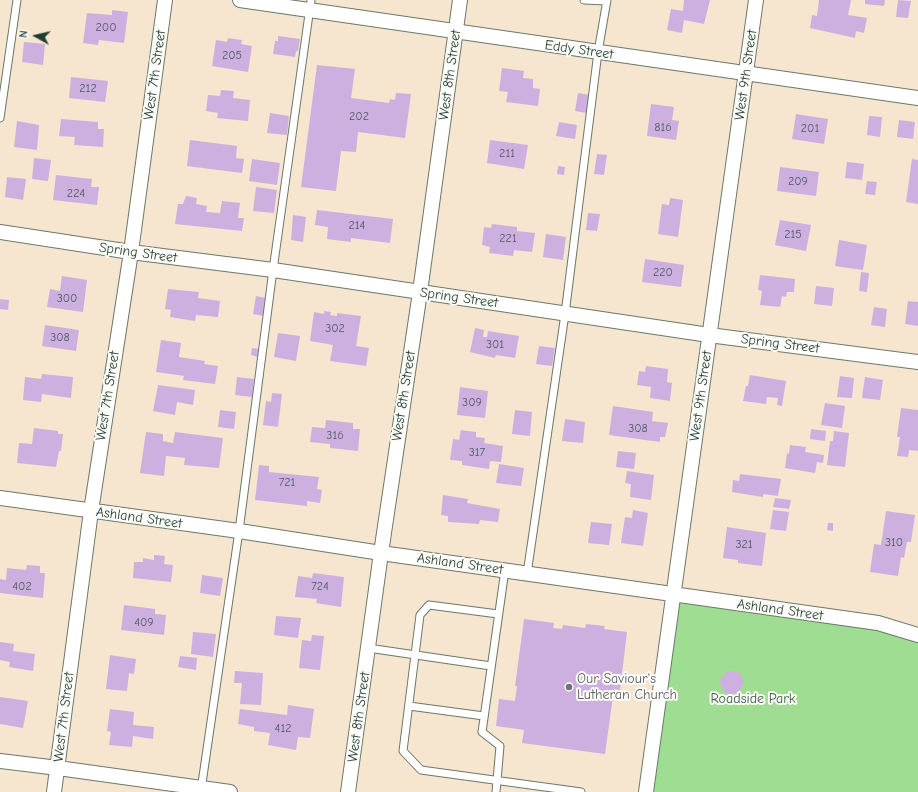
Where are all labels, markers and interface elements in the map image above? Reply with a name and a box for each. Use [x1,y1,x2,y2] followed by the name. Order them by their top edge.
[16,16,56,56] north arrow
[96,21,116,35] house number: 200
[140,29,170,121] street label: West 7th Street
[435,29,465,121] street label: West 8th Street
[731,29,761,121] street label: West 9th Street
[17,30,31,39] text: N
[544,37,614,63] street label: Eddy Street
[222,49,242,63] house number: 205
[79,82,97,96] house number: 212
[349,110,369,124] house number: 202
[654,121,672,135] house number: 816
[801,122,819,136] house number: 201
[499,147,515,161] house number: 211
[788,175,808,189] house number: 209
[67,187,85,201] house number: 224
[349,219,365,233] house number: 214
[784,228,802,242] house number: 215
[499,232,517,246] house number: 221
[98,239,178,267] street label: Spring Street
[653,266,673,280] house number: 220
[419,284,499,312] street label: Spring Street
[57,292,77,306] house number: 300
[325,322,345,336] house number: 302
[50,331,70,345] house number: 308
[740,331,820,357] street label: Spring Street
[486,338,504,352] house number: 301
[93,350,123,442] street label: West 7th Street
[389,350,419,442] street label: West 8th Street
[686,350,716,442] street label: West 9th Street
[462,396,482,410] house number: 309
[628,422,648,436] house number: 308
[326,429,344,443] house number: 316
[469,446,485,460] house number: 317
[279,476,295,490] house number: 721
[95,504,183,532] street label: Ashland Street
[885,536,903,550] house number: 310
[735,538,753,552] house number: 321
[416,550,504,578] street label: Ashland Street
[12,580,32,594] house number: 402
[311,580,329,594] house number: 724
[736,596,824,624] street label: Ashland Street
[134,616,154,630] house number: 409
[50,671,78,763] street label: West 7th Street
[344,671,374,763] street label: West 8th Street
[577,671,677,704] place label: Our Saviour's Lutheran Church
[564,682,574,692] marker: Our Saviour's Lutheran Church
[710,691,796,707] park label: Roadside Park
[275,722,291,736] house number: 412

